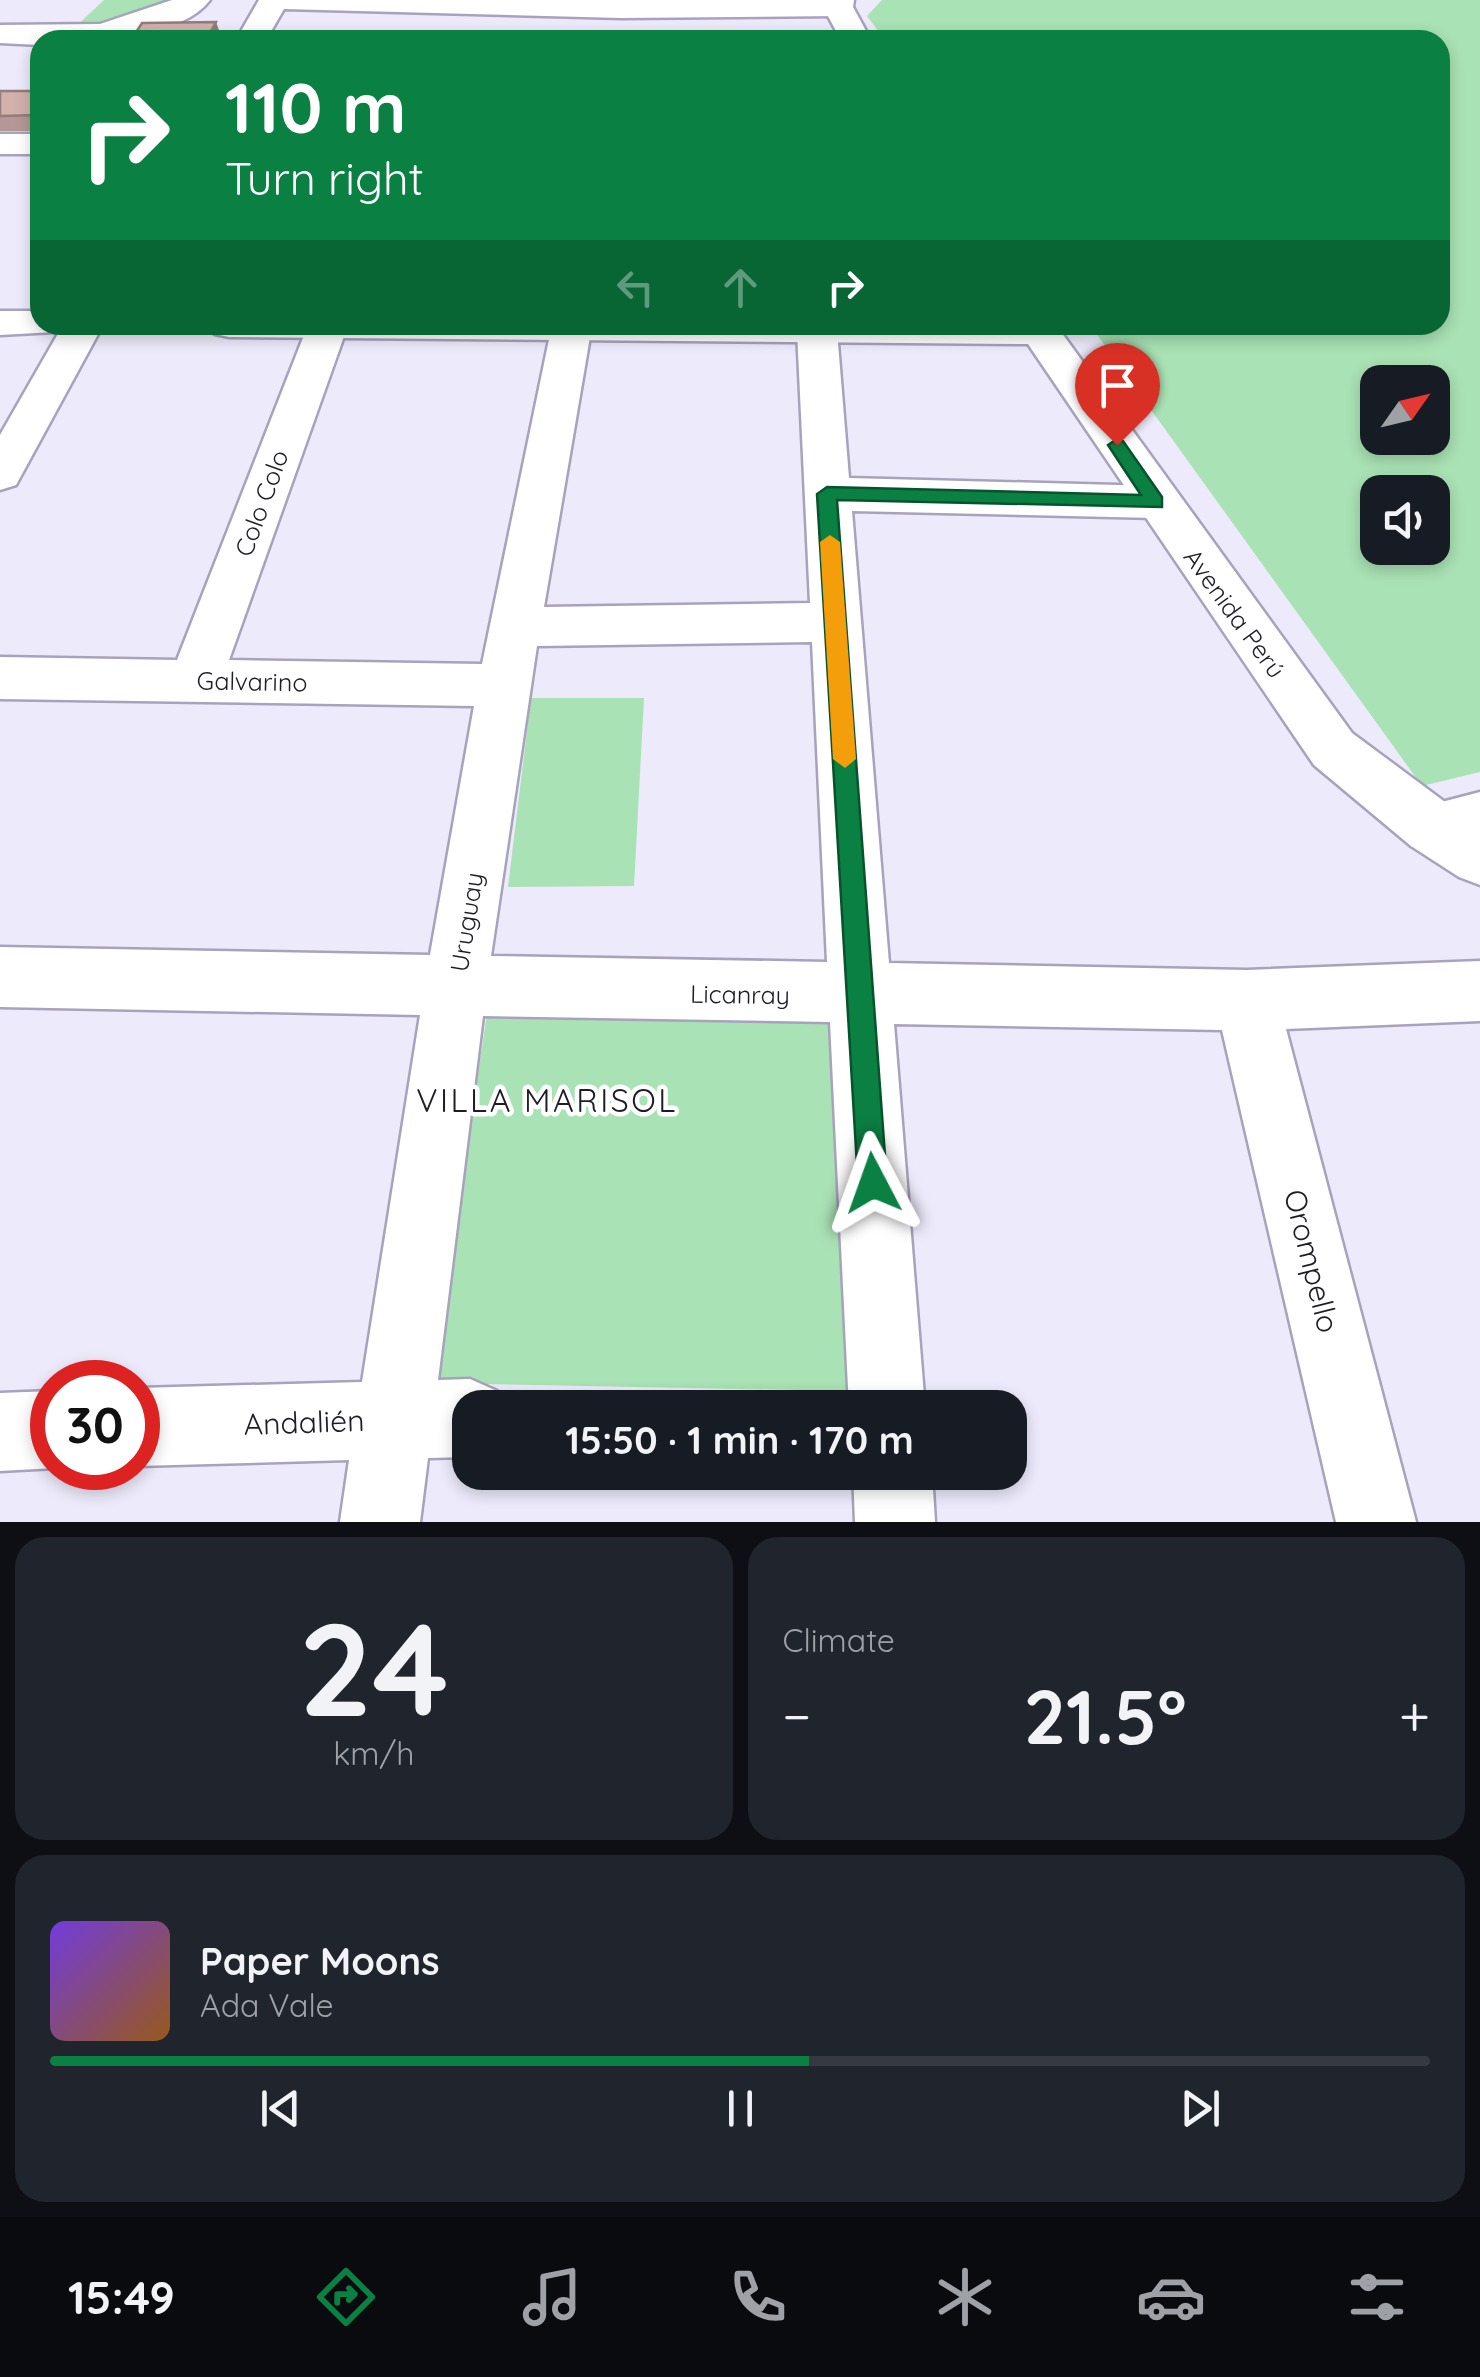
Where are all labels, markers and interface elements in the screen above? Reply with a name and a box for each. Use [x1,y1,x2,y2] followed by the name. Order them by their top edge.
[225,63,407,151] text: 110 m
[60,70,190,200] icon: right
[225,150,424,206] text: Turn right
[608,260,663,315] icon: left
[713,260,768,315] icon: ahead
[818,260,873,315] icon: right
[1075,343,1160,446] pin
[1090,358,1145,413] icon: arrive
[1360,365,1450,455] north arrow
[1360,365,1450,565] map controls
[227,446,295,560] street label: Colo Colo
[1360,475,1450,565] button: sound
[1178,542,1292,684] street label: Avenida Perú
[196,665,308,697] street label: Galvarino
[443,870,489,974] street label: Uruguay
[690,978,790,1010] street label: Licanray
[416,1080,678,1120] district label: VILLA MARISOL
[821,1131,925,1235] position arrow
[1276,1186,1348,1336] street label: Orompello
[30,1360,160,1490] speed limit sign: 30
[243,1401,365,1443] street label: Andalién
[565,1416,914,1464] text: 15:50 · 1 min · 170 m
[299,1586,449,1749] text: 24
[783,1620,895,1660] text: Climate
[1023,1669,1187,1763] text: 21.5°
[783,1681,811,1750] text: −
[1399,1681,1430,1750] text: +
[333,1733,414,1773] text: km/h
[200,1937,440,1985] text: Paper Moons
[200,1985,334,2025] text: Ada Vale
[253,2081,308,2136] icon: previous
[713,2081,768,2136] icon: pause
[1173,2081,1228,2136] icon: next
[311,2262,381,2332] icon: directions
[517,2262,587,2332] icon: music
[723,2262,793,2332] icon: phone
[930,2262,1000,2332] icon: climate
[1136,2262,1206,2332] icon: car
[1342,2262,1412,2332] icon: filters
[68,2269,175,2325] text: 15:49

